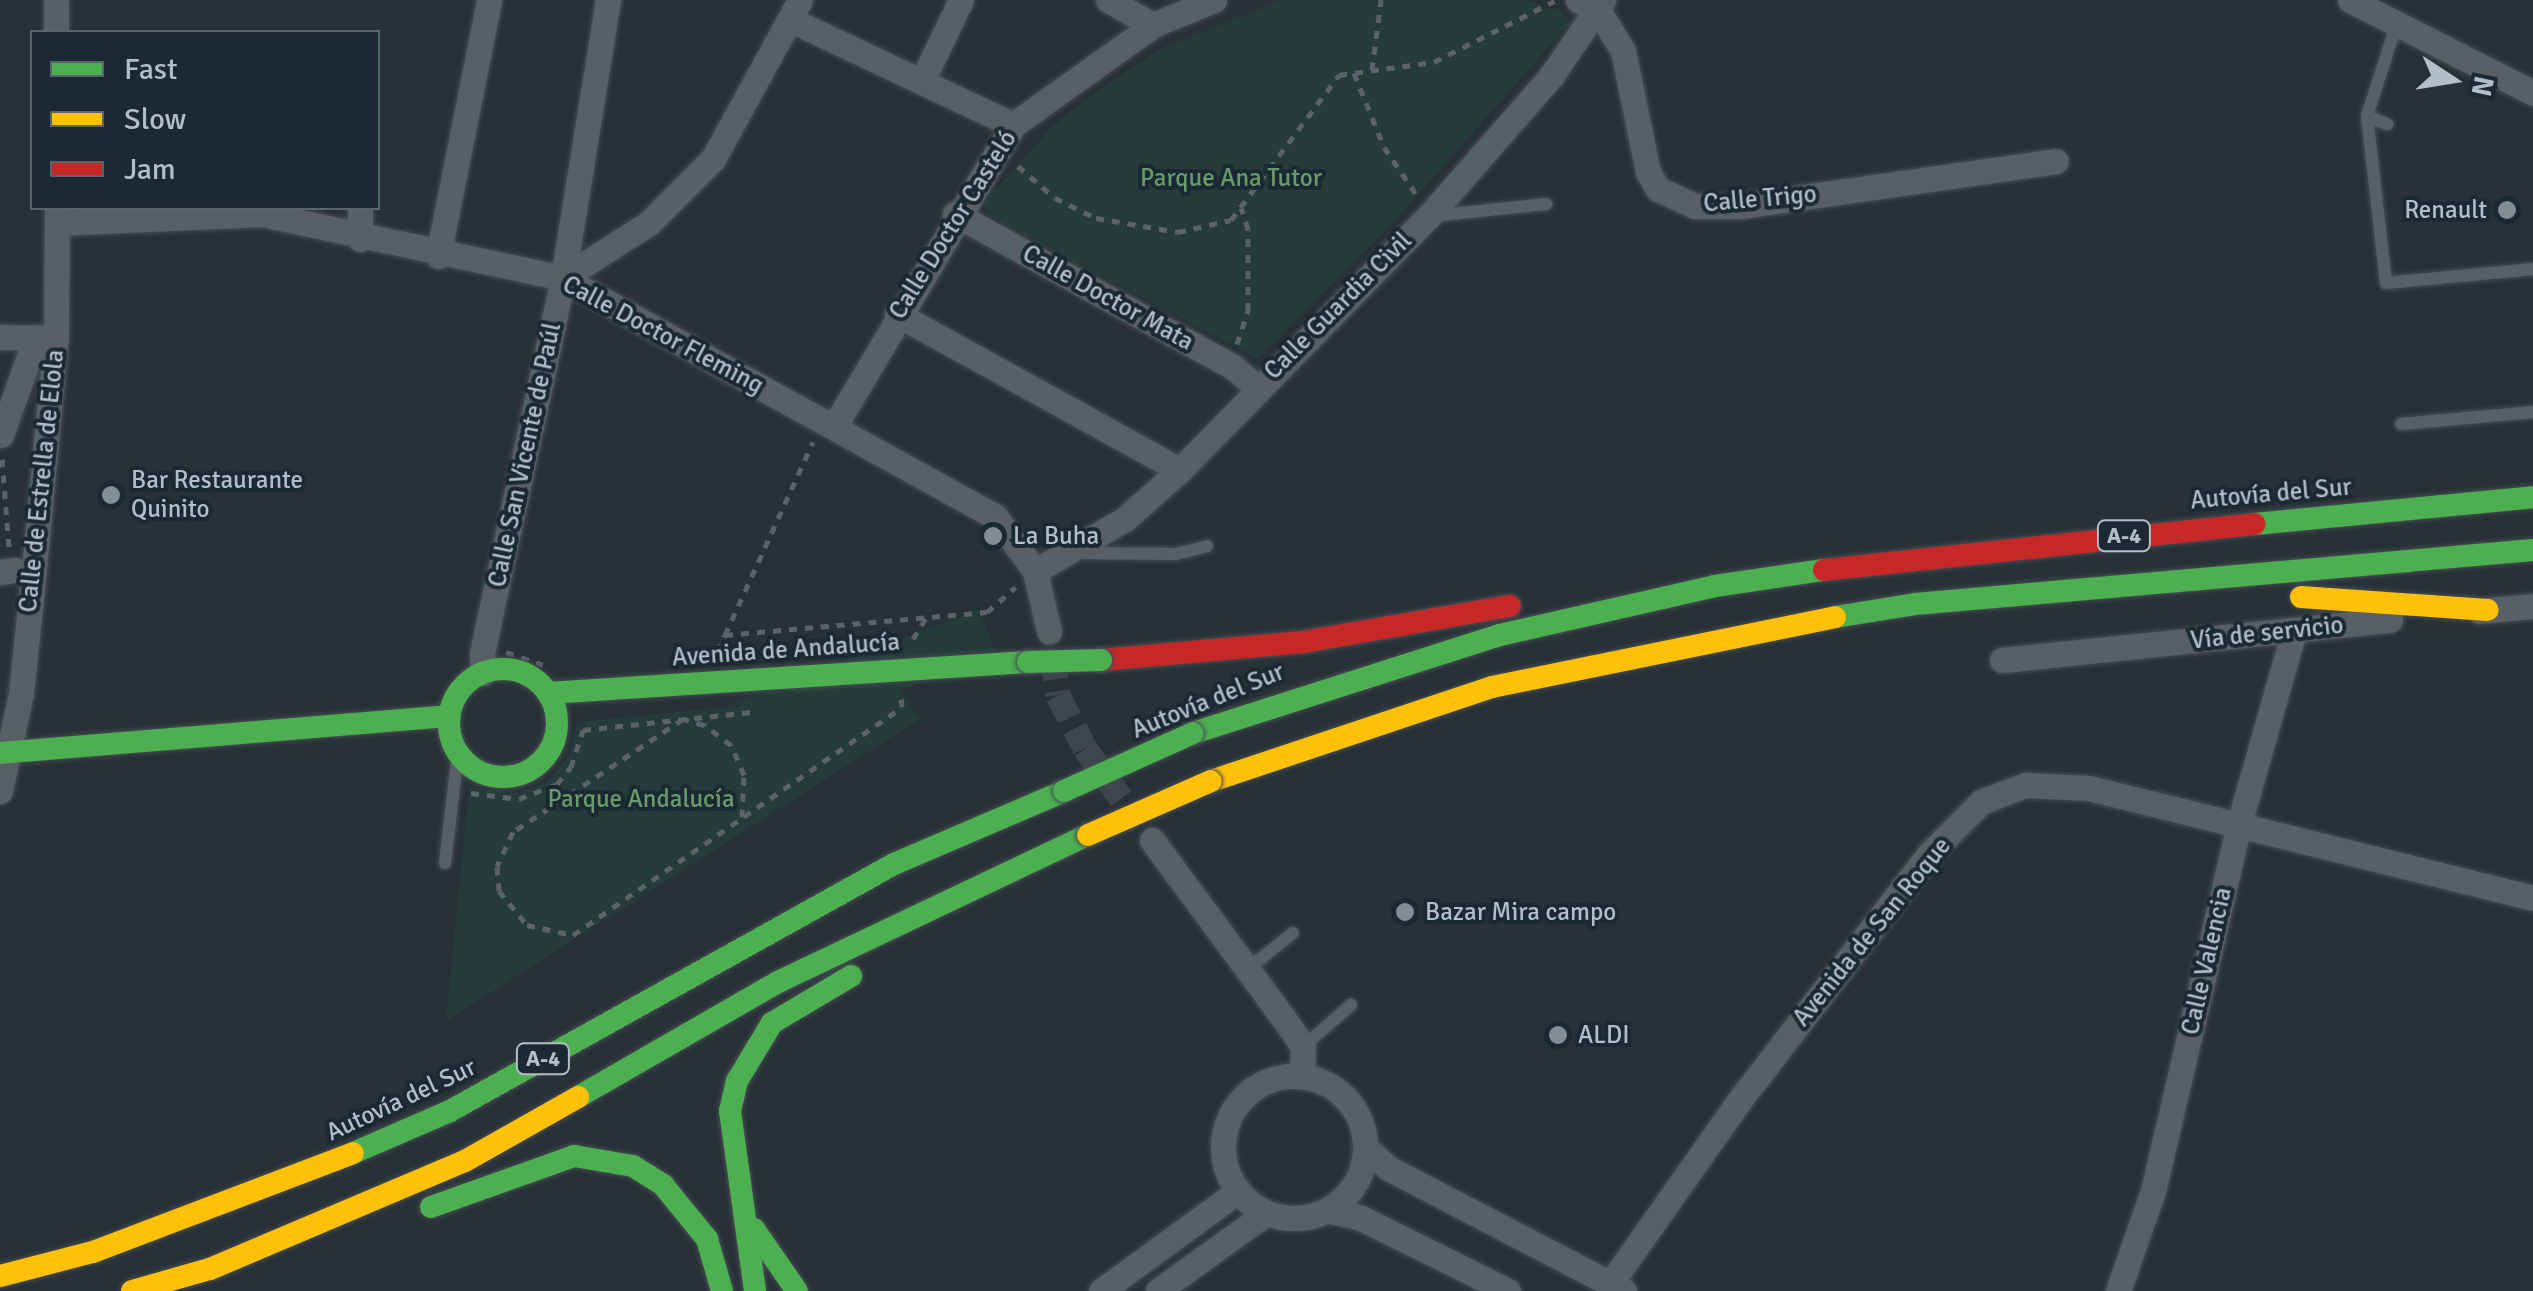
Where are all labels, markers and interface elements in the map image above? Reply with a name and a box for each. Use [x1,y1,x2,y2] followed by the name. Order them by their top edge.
[30,30,380,210] legend
[2403,30,2503,130] north arrow
[124,51,177,88] text: Fast
[2464,73,2501,99] text: N
[124,101,186,138] text: Slow
[883,125,1023,325] street label: Calle Doctor Casteló
[124,151,176,188] text: Jam
[1140,163,1322,193] park label: Parque Ana Tutor
[1702,179,1818,219] street label: Calle Trigo
[2404,195,2487,225] place label: Renault
[2496,199,2518,221] marker: Renault
[1258,226,1418,386] street label: Calle Guardia Civil
[1017,239,1199,357] street label: Calle Doctor Mata
[557,269,769,401] street label: Calle Doctor Fleming
[482,320,568,590] street label: Calle San Vicente de Paúl
[13,348,71,614] street label: Calle de Estrella de Elola
[131,466,303,525] place label: Bar Restaurante Quinito
[2189,472,2353,516] street label: Autovía del Sur
[100,484,122,506] marker: Bar Restaurante Quinito
[2096,519,2152,553] road number: A-4
[1013,521,1099,551] place label: La Buha
[982,525,1004,547] marker: La Buha
[2189,610,2345,656] street label: Vía de servicio
[671,627,901,673] street label: Avenida de Andalucía
[1127,657,1289,745] street label: Autovía del Sur
[547,784,735,814] park label: Parque Andalucía
[1787,832,1957,1032] street label: Avenida de San Roque
[2175,884,2239,1038] street label: Calle Valencia
[1425,897,1616,927] place label: Bazar Mira campo
[1394,901,1416,923] marker: Bazar Mira campo
[1578,1020,1630,1050] place label: ALDI
[1547,1024,1569,1046] marker: ALDI
[516,1042,570,1076] road number: A-4
[321,1052,481,1148] street label: Autovía del Sur

